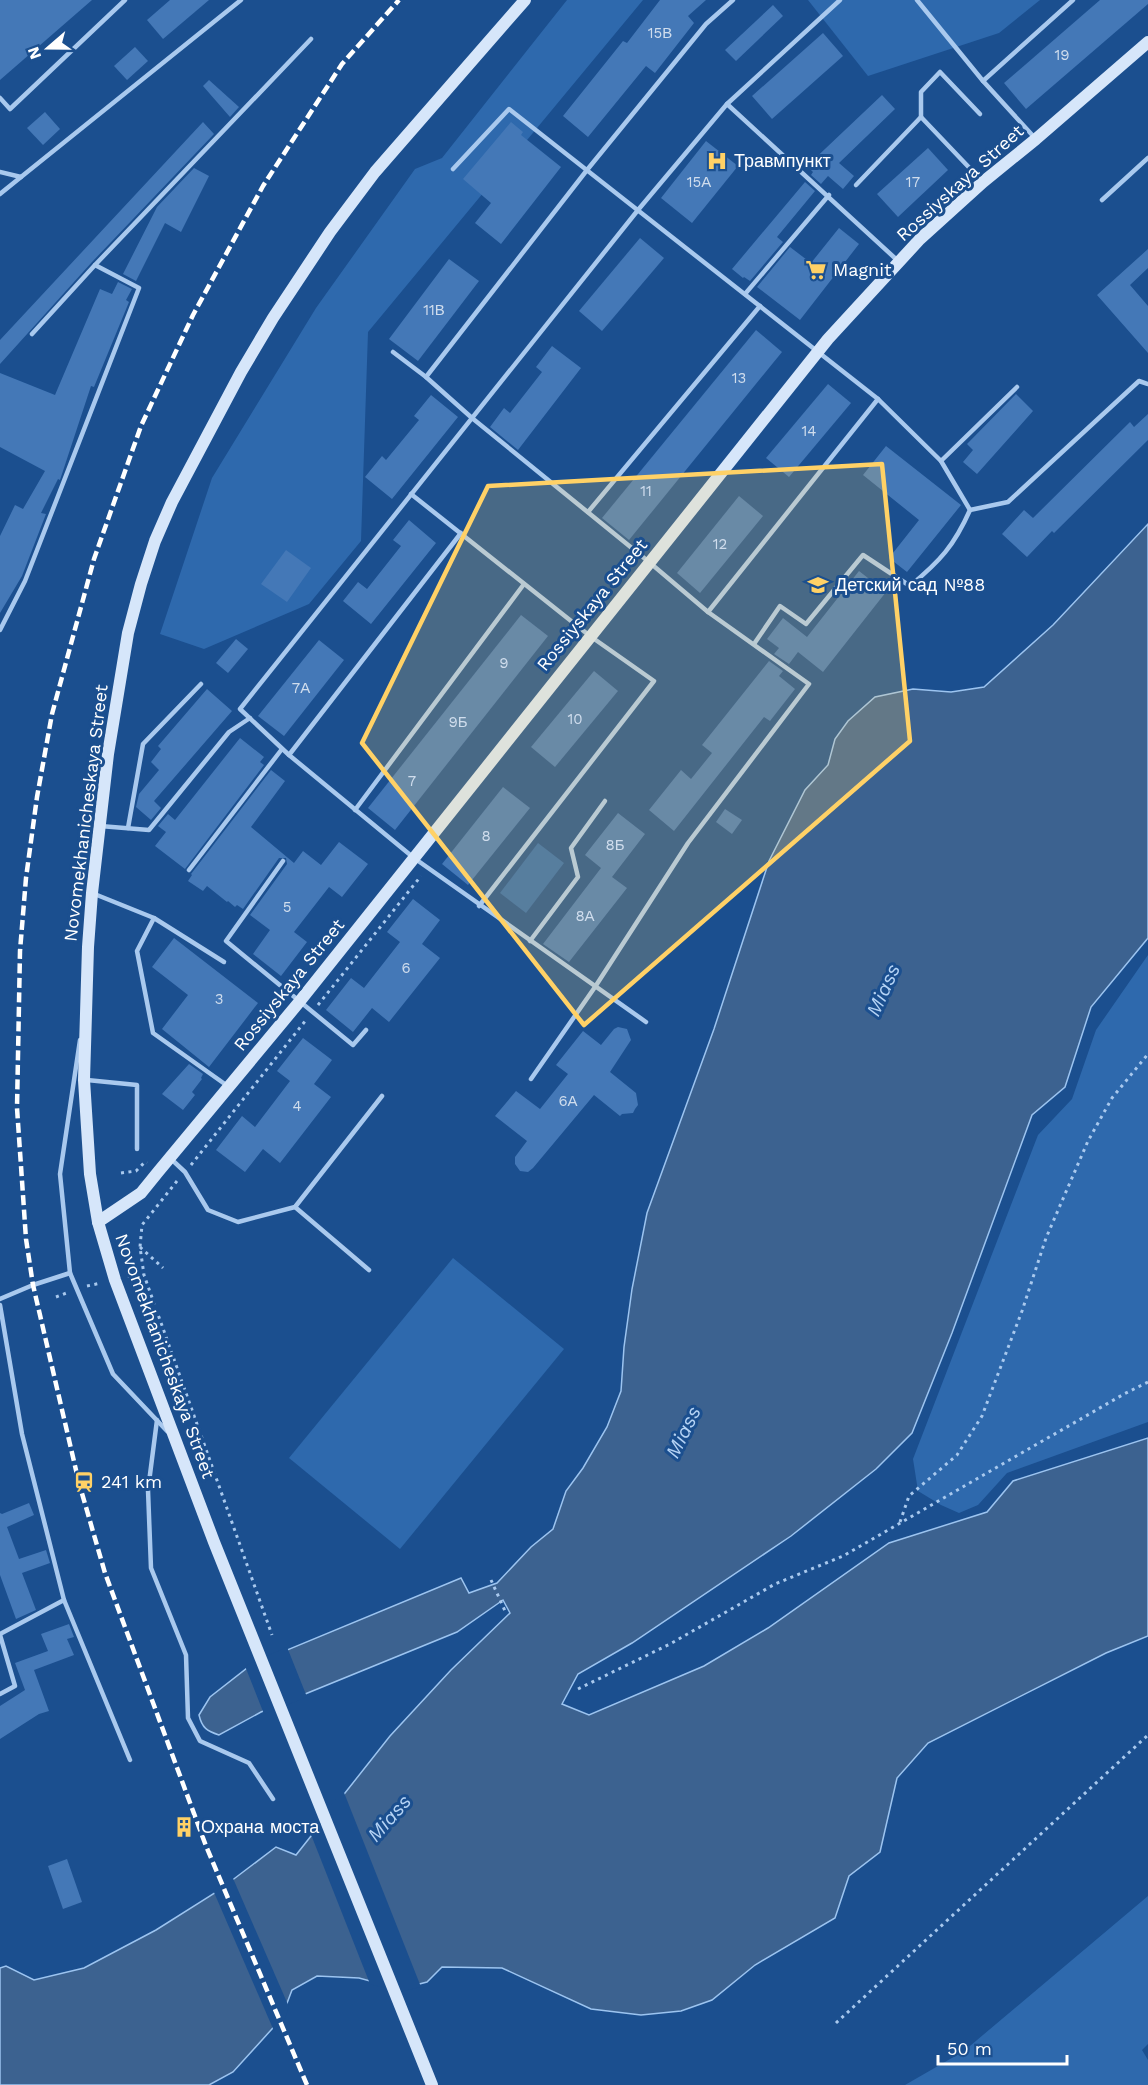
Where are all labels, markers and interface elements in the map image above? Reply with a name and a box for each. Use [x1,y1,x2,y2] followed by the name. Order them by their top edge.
[18,18,78,78] north arrow
[648,24,672,42] house number: 15В
[23,44,45,62] text: N
[1054,46,1070,64] house number: 19
[892,120,1028,245] street label: Rossiyskaya Street
[705,149,729,173] hospital icon: Травмпункт
[734,150,831,171] place label: Травмпункт
[687,173,711,191] house number: 15А
[906,173,920,191] house number: 17
[804,258,828,282] supermarket icon: Magnit
[833,259,892,280] place label: Magnit
[423,301,445,319] house number: 11В
[732,369,746,387] house number: 13
[801,422,817,440] house number: 14
[640,482,652,500] house number: 11
[532,534,652,675] street label: Rossiyskaya Street
[713,535,727,553] house number: 12
[806,573,830,597] school or university icon: Детский сад №88
[835,574,985,595] place label: Детский сад №88
[499,654,509,672] house number: 9
[292,679,310,697] house number: 7А
[59,683,112,943] street label: Novomekhanicheskaya Street
[567,710,583,728] house number: 10
[448,713,468,731] house number: 9Б
[408,772,416,790] house number: 7
[481,827,491,845] house number: 8
[605,836,625,854] house number: 8Б
[283,898,291,916] house number: 5
[575,907,595,925] house number: 8А
[229,914,349,1055] street label: Rossiyskaya Street
[401,959,411,977] house number: 6
[861,960,905,1020] water label: Miass
[215,990,223,1008] house number: 3
[558,1092,578,1110] house number: 6А
[292,1097,302,1115] house number: 4
[111,1231,220,1482] street label: Novomekhanicheskaya Street
[660,1402,706,1462] water label: Miass
[72,1470,96,1494] station icon: 241 km
[101,1471,162,1492] place label: 241 km
[362,1789,416,1847] water label: Miass
[172,1815,196,1839] building icon: Охрана моста
[201,1816,320,1837] place label: Охрана моста
[938,2028,1067,2066] scale bar
[947,2038,992,2059] text: 50 m

